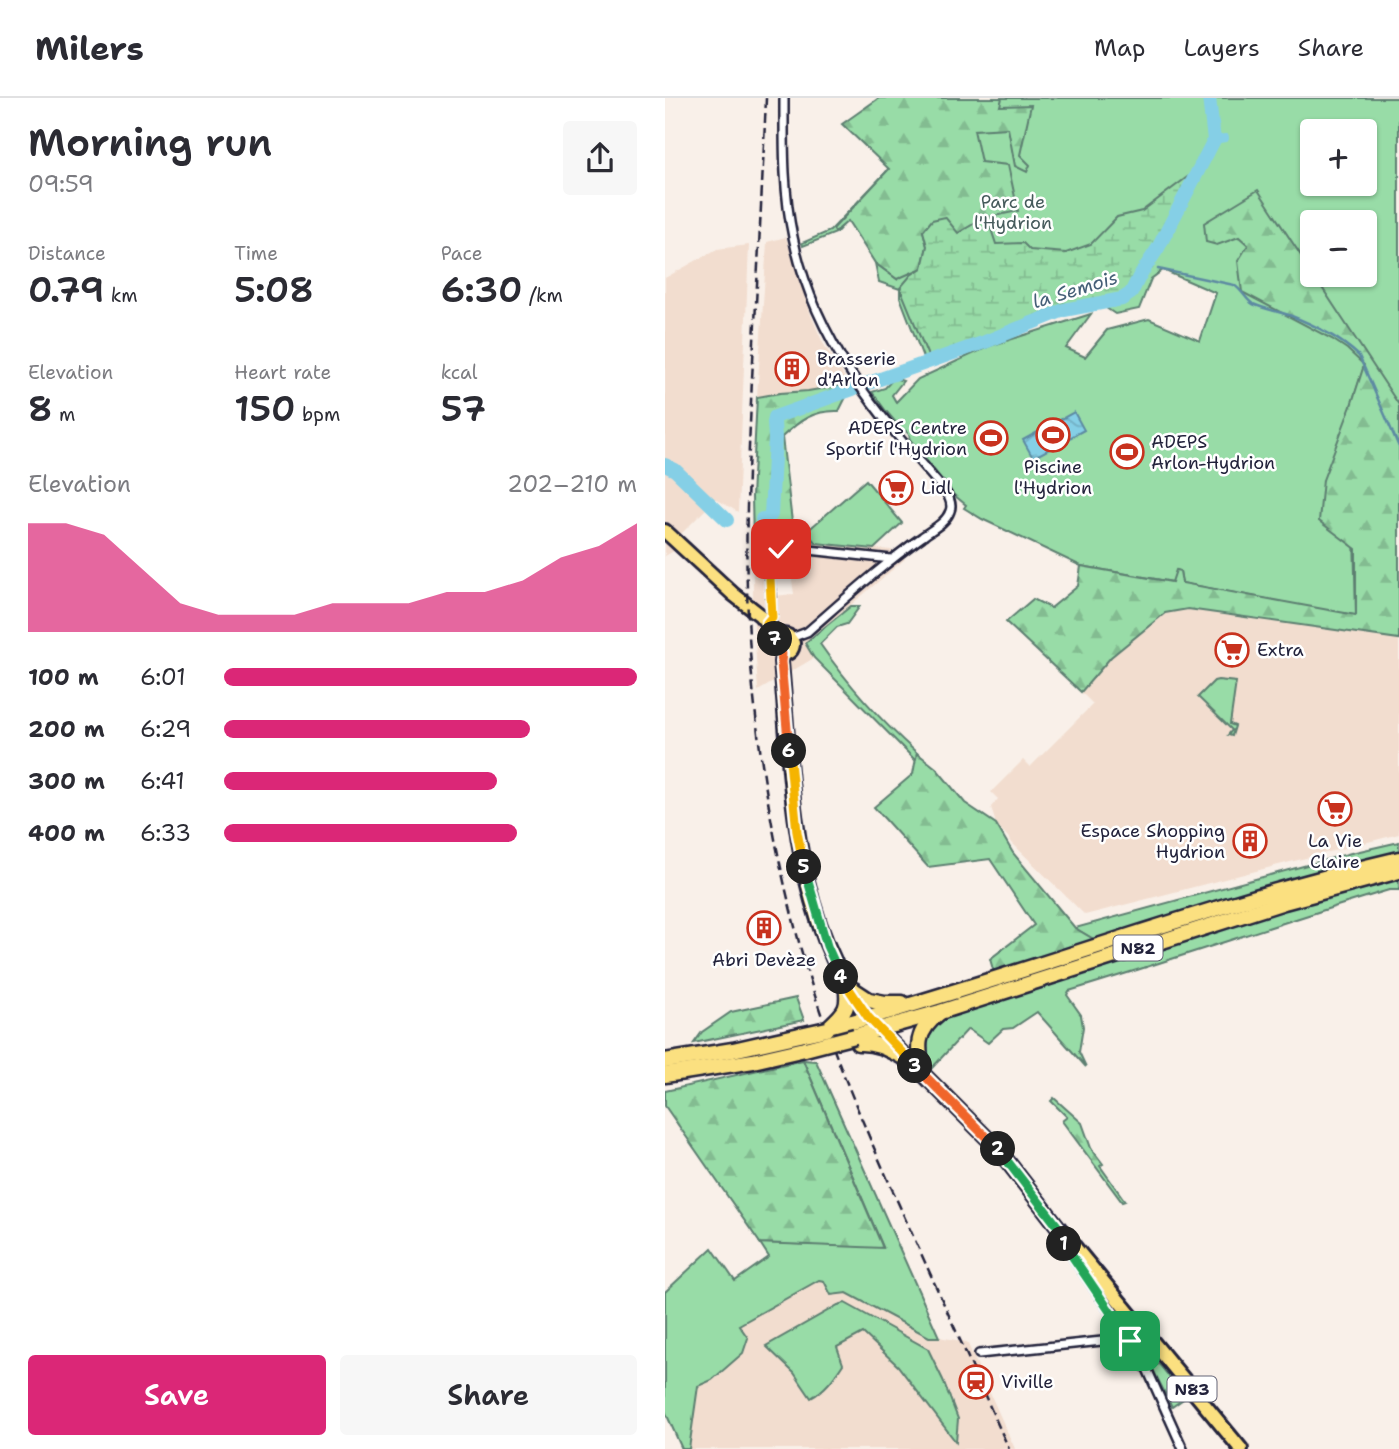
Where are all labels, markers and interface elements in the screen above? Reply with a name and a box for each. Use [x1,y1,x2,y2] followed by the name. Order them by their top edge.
[35,26,144,71] text: Milers
[1094,32,1145,64] text: Map
[1183,32,1260,64] text: Layers
[1298,32,1364,64] text: Share
[28,117,272,168] text: Morning run
[1300,119,1377,287] map controls
[1300,119,1377,196] button: +
[563,121,637,195] button: share
[28,169,94,199] text: 09:59
[974,190,1052,235] park label: Parc de l'Hydrion
[1300,210,1377,287] button: −
[28,241,106,266] text: Distance
[234,241,278,266] text: Time
[441,241,482,266] text: Pace
[1030,265,1121,314] water label: la Semois
[28,266,104,313] text: 0.79
[234,266,314,313] text: 5:08
[441,266,522,313] text: 6:30
[104,283,138,308] text: km
[522,283,563,308] text: /km
[817,347,896,392] place label: Brasserie d'Arlon
[773,350,811,388] building icon: Brasserie d'Arlon
[28,360,113,385] text: Elevation
[234,360,331,385] text: Heart rate
[441,360,478,385] text: kcal
[28,385,53,432] text: 8
[234,385,296,432] text: 150
[441,385,486,432] text: 57
[53,402,75,427] text: m
[296,402,340,427] text: bpm
[826,416,967,461] place label: ADEPS Centre Sportif l'Hydrion
[1034,416,1072,454] sports icon: Piscine l'Hydrion
[972,419,1010,457] sports icon: ADEPS Centre Sportif l'Hydrion
[1151,430,1275,475] place label: ADEPS Arlon-Hydrion
[1108,433,1146,471] sports icon: ADEPS Arlon-Hydrion
[1014,455,1092,500] place label: Piscine l'Hydrion
[28,469,131,499] text: Elevation
[507,469,637,499] text: 202–210 m
[877,469,915,507] supermarket icon: Lidl
[921,476,953,500] place label: Lidl
[751,519,811,579] pin
[762,530,800,568] icon: check
[757,622,793,656] pin: 7
[768,626,781,651] text: 7
[1213,631,1251,669] supermarket icon: Extra
[1257,638,1304,662] place label: Extra
[28,662,99,692] text: 100 m
[140,662,186,692] text: 6:01
[28,714,105,744] text: 200 m
[140,714,191,744] text: 6:29
[771,734,807,768] pin: 6
[782,738,795,763] text: 6
[28,766,105,796] text: 300 m
[140,766,185,796] text: 6:41
[1316,790,1354,828] supermarket icon: La Vie Claire
[28,818,105,848] text: 400 m
[140,818,191,848] text: 6:33
[1080,819,1225,864] place label: Espace Shopping Hydrion
[1231,822,1269,860] building icon: Espace Shopping Hydrion
[1308,829,1362,874] place label: La Vie Claire
[787,850,821,884] pin: 5
[798,854,809,879] text: 5
[745,909,783,947] building icon: Abri Devèze
[1113,936,1163,960] road number: N82
[712,948,816,972] place label: Abri Devèze
[823,960,859,994] pin: 4
[834,964,847,989] text: 4
[897,1048,933,1084] pin: 3
[908,1053,921,1078] text: 3
[981,1132,1015,1166] pin: 2
[991,1136,1004,1161] text: 2
[1047,1226,1081,1262] pin: 1
[1059,1231,1068,1256] text: 1
[1100,1311,1160,1371] pin
[1111,1322,1149,1360] icon: arrive
[28,1355,326,1435] button: Save
[340,1355,637,1435] button: Share
[957,1363,995,1401] station icon: Viville
[1001,1370,1054,1394] place label: Viville
[1168,1376,1217,1401] road number: N83

